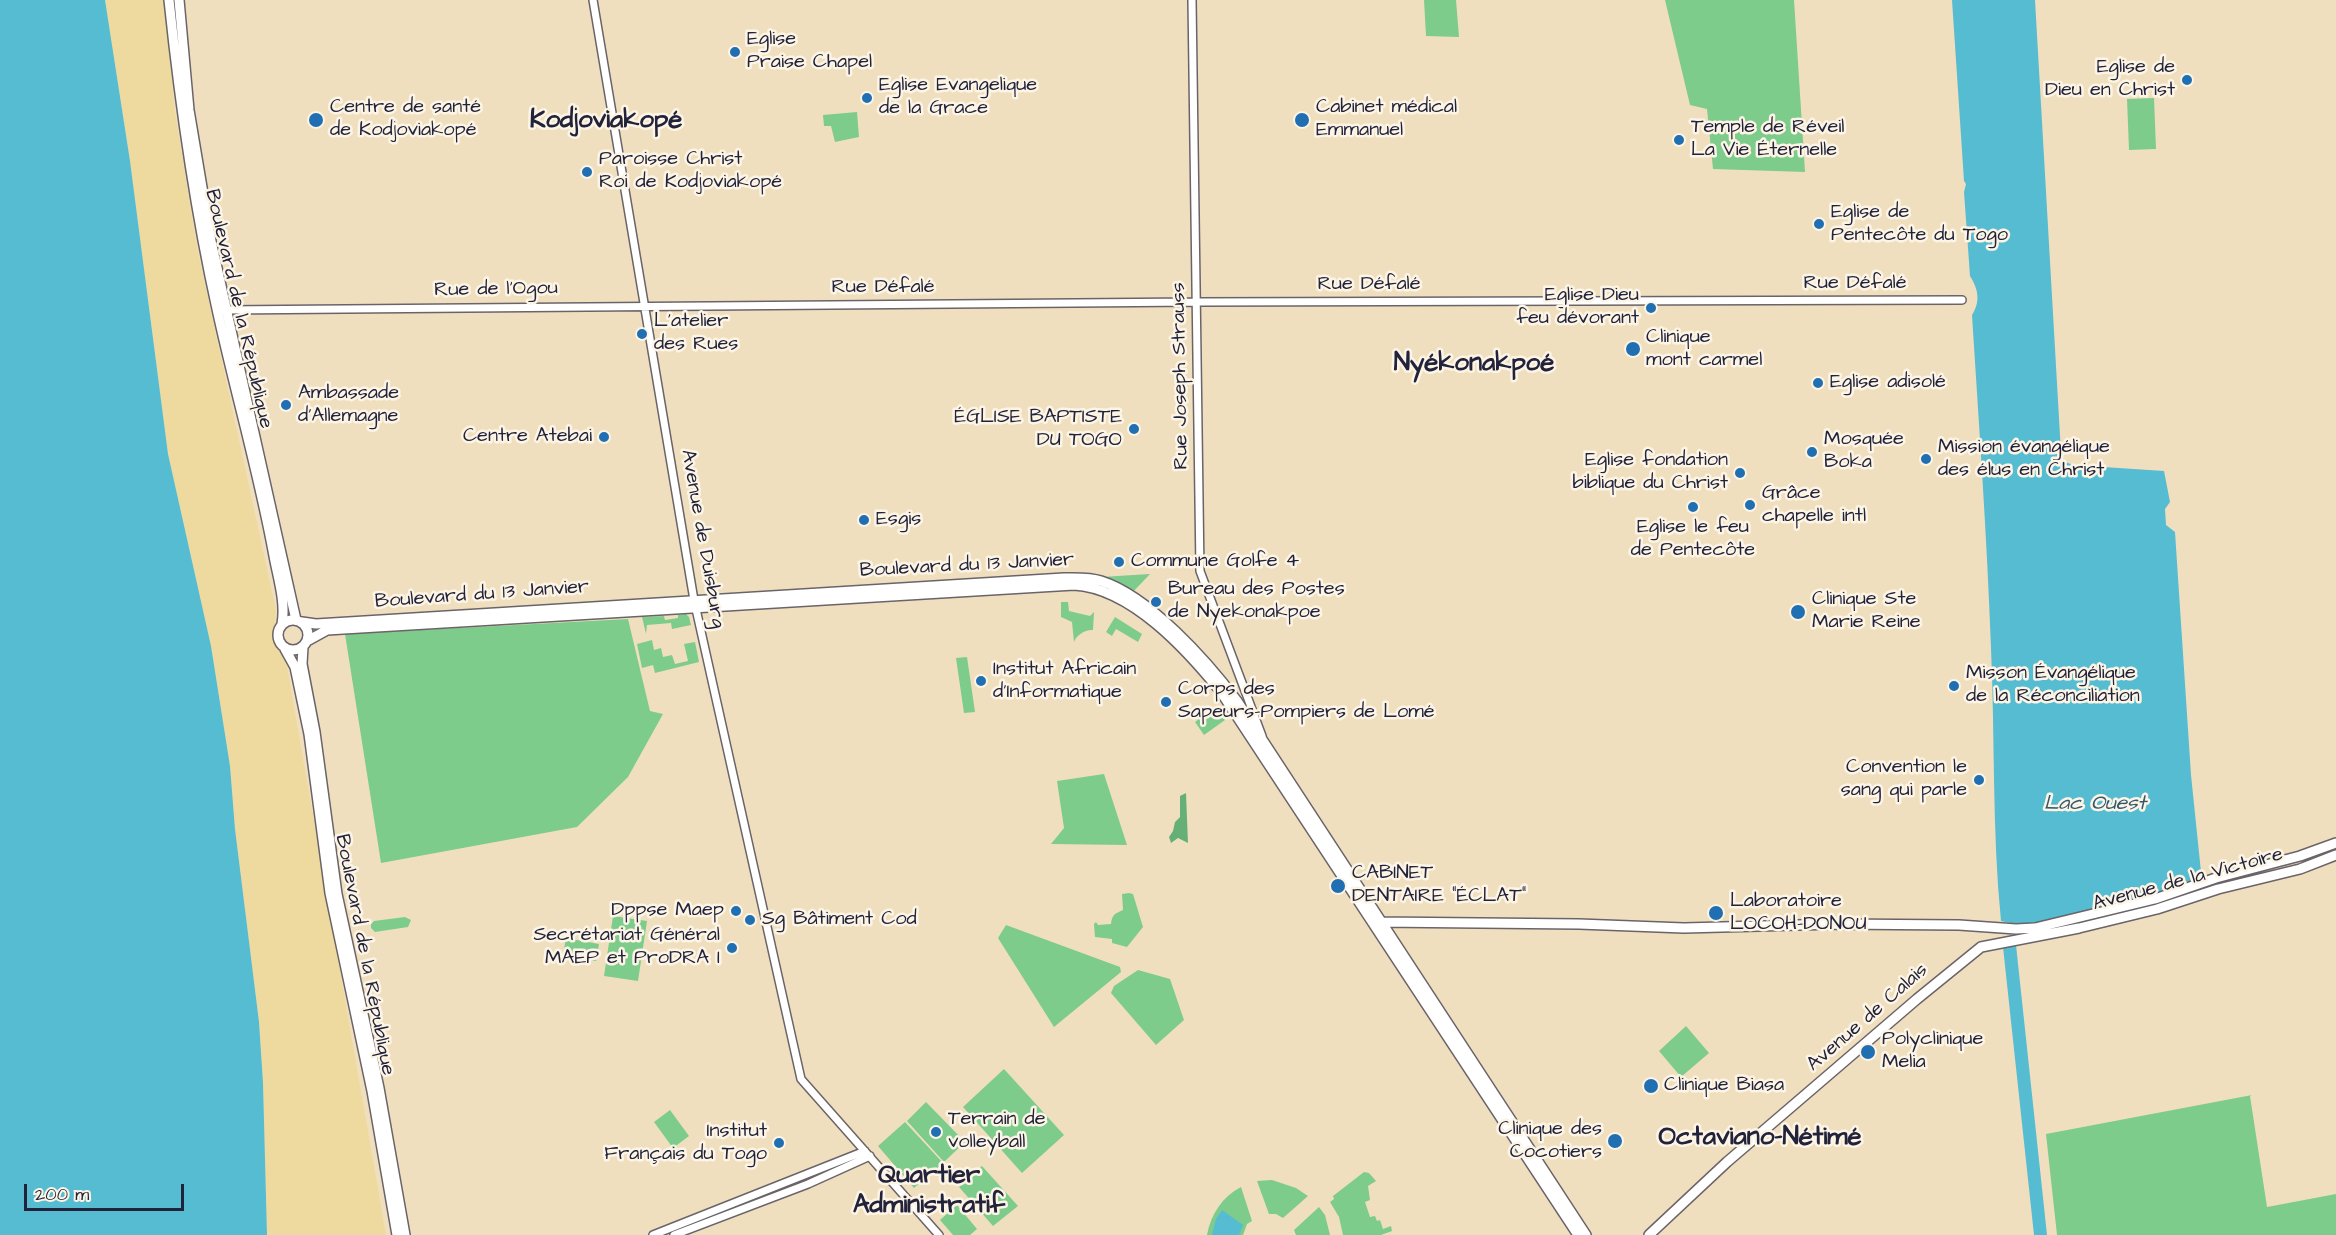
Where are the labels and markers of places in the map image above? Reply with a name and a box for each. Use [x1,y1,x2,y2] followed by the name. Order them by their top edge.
[747,28,872,75] place label: Eglise Praise Chapel
[728,45,742,59] marker: Eglise Praise Chapel
[2045,56,2175,103] place label: Eglise de Dieu en Christ
[2180,73,2194,87] marker: Eglise de Dieu en Christ
[879,74,1037,121] place label: Eglise Evangelique de la Grace
[860,91,874,105] marker: Eglise Evangelique de la Grace
[330,96,481,143] place label: Centre de santé de Kodjoviakopé
[1316,96,1457,143] place label: Cabinet médical Emmanuel
[307,111,325,129] marker: Centre de santé de Kodjoviakopé
[1293,111,1311,129] marker: Cabinet médical Emmanuel
[1691,116,1844,163] place label: Temple de Réveil La Vie Éternelle
[1672,133,1686,147] marker: Temple de Réveil La Vie Éternelle
[599,148,782,195] place label: Paroisse Christ Roi de Kodjoviakopé
[580,165,594,179] marker: Paroisse Christ Roi de Kodjoviakopé
[1831,201,2008,248] place label: Eglise de Pentecôte du Togo
[1812,217,1826,231] marker: Eglise de Pentecôte du Togo
[1516,284,1639,331] place label: Eglise Dieu feu dévorant
[1644,301,1658,315] marker: Eglise Dieu feu dévorant
[654,310,738,357] place label: L'atelier des Rues
[1646,326,1762,373] place label: Clinique mont carmel
[635,327,649,341] marker: L'atelier des Rues
[1624,340,1642,358] marker: Clinique mont carmel
[1830,371,1946,395] place label: Eglise adisolé
[1811,376,1825,390] marker: Eglise adisolé
[298,382,399,429] place label: Ambassade d'Allemagne
[279,398,293,412] marker: Ambassade d'Allemagne
[954,406,1122,453] place label: ÉGLISE BAPTISTE DU TOGO
[1127,422,1141,436] marker: ÉGLISE BAPTISTE DU TOGO
[463,425,592,449] place label: Centre Atebai
[1824,428,1904,475] place label: Mosquée Boka
[597,430,611,444] marker: Centre Atebai
[1938,436,2110,483] place label: Mission évangélique des élus en Christ
[1805,445,1819,459] marker: Mosquée Boka
[1572,449,1728,496] place label: Eglise fondation biblique du Christ
[1919,452,1933,466] marker: Mission évangélique des élus en Christ
[1733,466,1747,480] marker: Eglise fondation biblique du Christ
[1762,482,1866,529] place label: Grâce chapelle intl
[1743,498,1757,512] marker: Grâce chapelle intl
[1686,500,1700,514] marker: Eglise le feu de Pentecôte
[876,508,921,532] place label: Esgis
[857,513,871,527] marker: Esgis
[1631,516,1755,563] place label: Eglise le feu de Pentecôte
[1131,550,1299,574] place label: Commune Golfe 4
[1112,555,1126,569] marker: Commune Golfe 4
[1168,578,1345,625] place label: Bureau des Postes de Nyekonakpoe
[1812,588,1921,635] place label: Clinique Ste Marie Reine
[1149,595,1163,609] marker: Bureau des Postes de Nyekonakpoe
[1789,603,1807,621] marker: Clinique Ste Marie Reine
[993,658,1136,705] place label: Institut Africain d'Informatique
[1966,662,2140,709] place label: Misson Évangélique de la Réconciliation
[974,674,988,688] marker: Institut Africain d'Informatique
[1178,678,1435,725] place label: Corps des Sapeurs-Pompiers de Lomé
[1947,679,1961,693] marker: Misson Évangélique de la Réconciliation
[1159,695,1173,709] marker: Corps des Sapeurs-Pompiers de Lomé
[1841,756,1967,803] place label: Convention le sang qui parle
[1972,773,1986,787] marker: Convention le sang qui parle
[1352,862,1526,909] place label: CABINET DENTAIRE "ÉCLAT"
[1329,877,1347,895] marker: CABINET DENTAIRE "ÉCLAT"
[1730,890,1867,937] place label: Laboratoire LOCOH-DONOU
[611,899,724,923] place label: Dppse Maep
[729,904,743,918] marker: Dppse Maep
[1707,904,1725,922] marker: Laboratoire LOCOH-DONOU
[762,908,917,932] place label: Sg Bâtiment Cod
[743,913,757,927] marker: Sg Bâtiment Cod
[533,924,720,971] place label: Secrétariat Général MAEP et ProDRA I
[725,941,739,955] marker: Secrétariat Général MAEP et ProDRA I
[1882,1028,1983,1075] place label: Polyclinique Melia
[1859,1043,1877,1061] marker: Polyclinique Melia
[1664,1074,1784,1098] place label: Clinique Biasa
[1642,1077,1660,1095] marker: Clinique Biasa
[948,1108,1046,1155] place label: Terrain de volleyball
[1498,1118,1602,1165] place label: Clinique des Cocotiers
[604,1120,767,1167] place label: Institut Français du Togo
[929,1125,943,1139] marker: Terrain de volleyball
[1606,1132,1624,1150] marker: Clinique des Cocotiers
[772,1136,786,1150] marker: Institut Français du Togo

